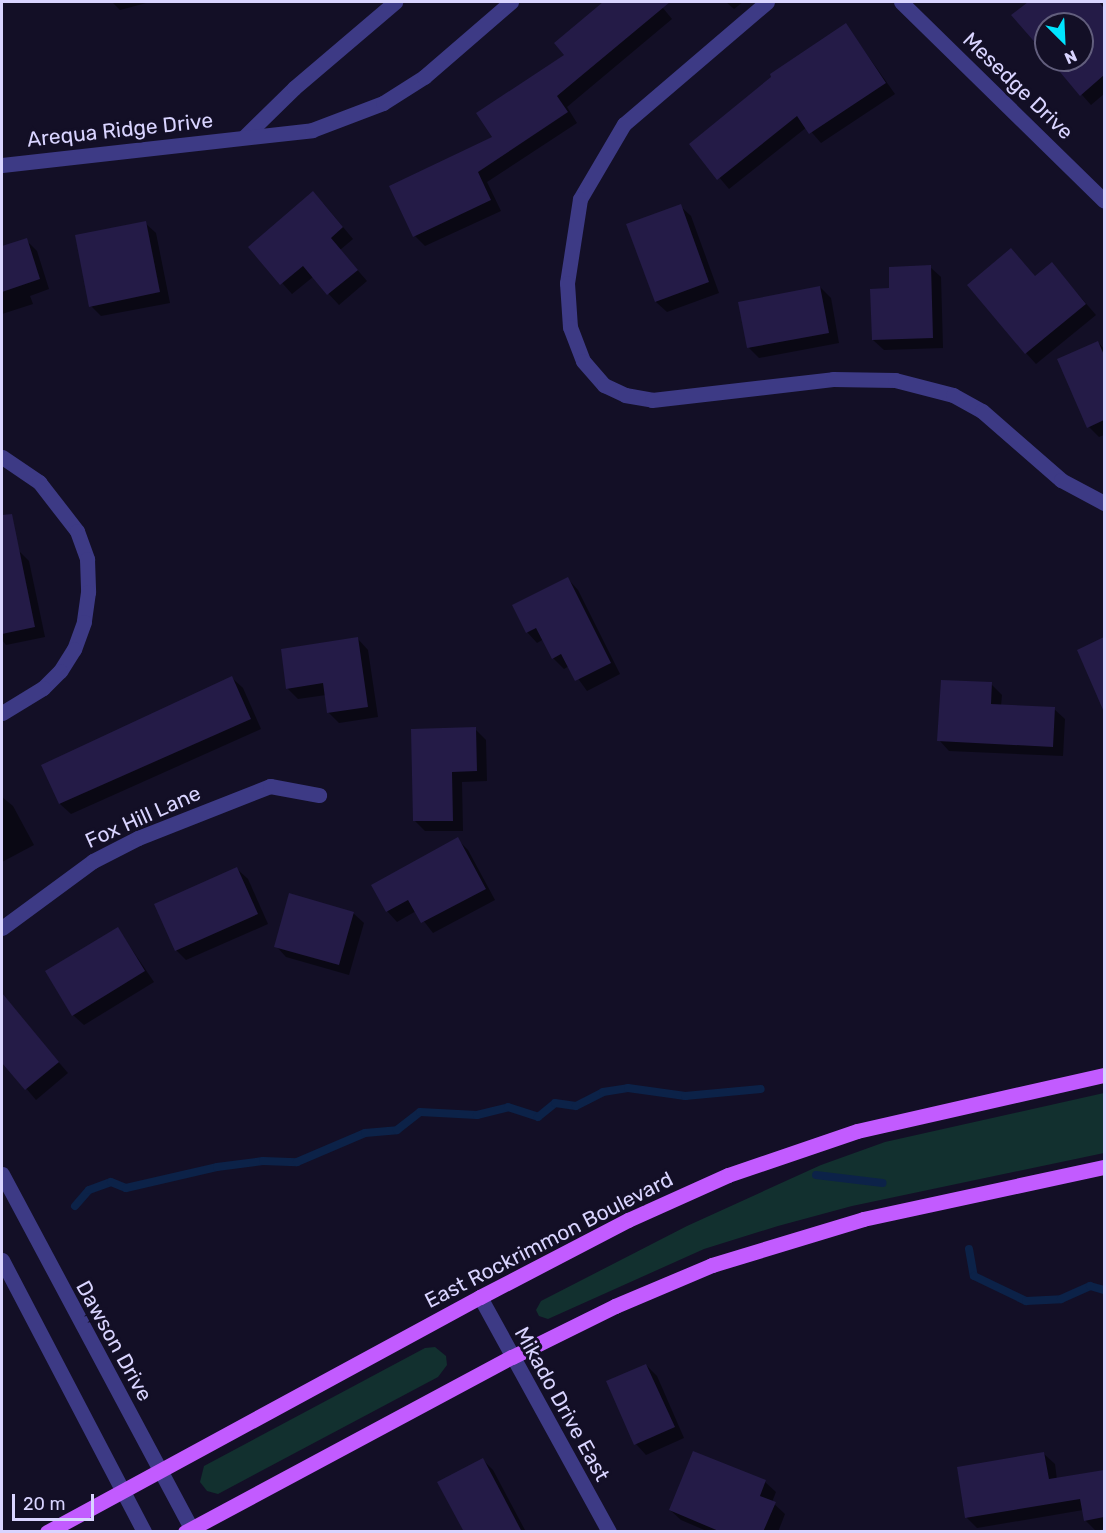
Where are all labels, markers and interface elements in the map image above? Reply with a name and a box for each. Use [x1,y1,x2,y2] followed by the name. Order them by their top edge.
[1034,12,1094,72] north arrow
[958,27,1078,145] street label: Mesedge Drive
[1062,46,1080,68] text: N
[26,108,214,152] street label: Arequa Ridge Drive
[81,780,205,854] street label: Fox Hill Lane
[421,1166,677,1314] street label: East Rockrimmon Boulevard
[71,1276,157,1406] street label: Dawson Drive
[509,1322,615,1486] street label: Mikado Drive East
[15,1482,98,1520] scale bar
[23,1493,65,1515] text: 20 m

